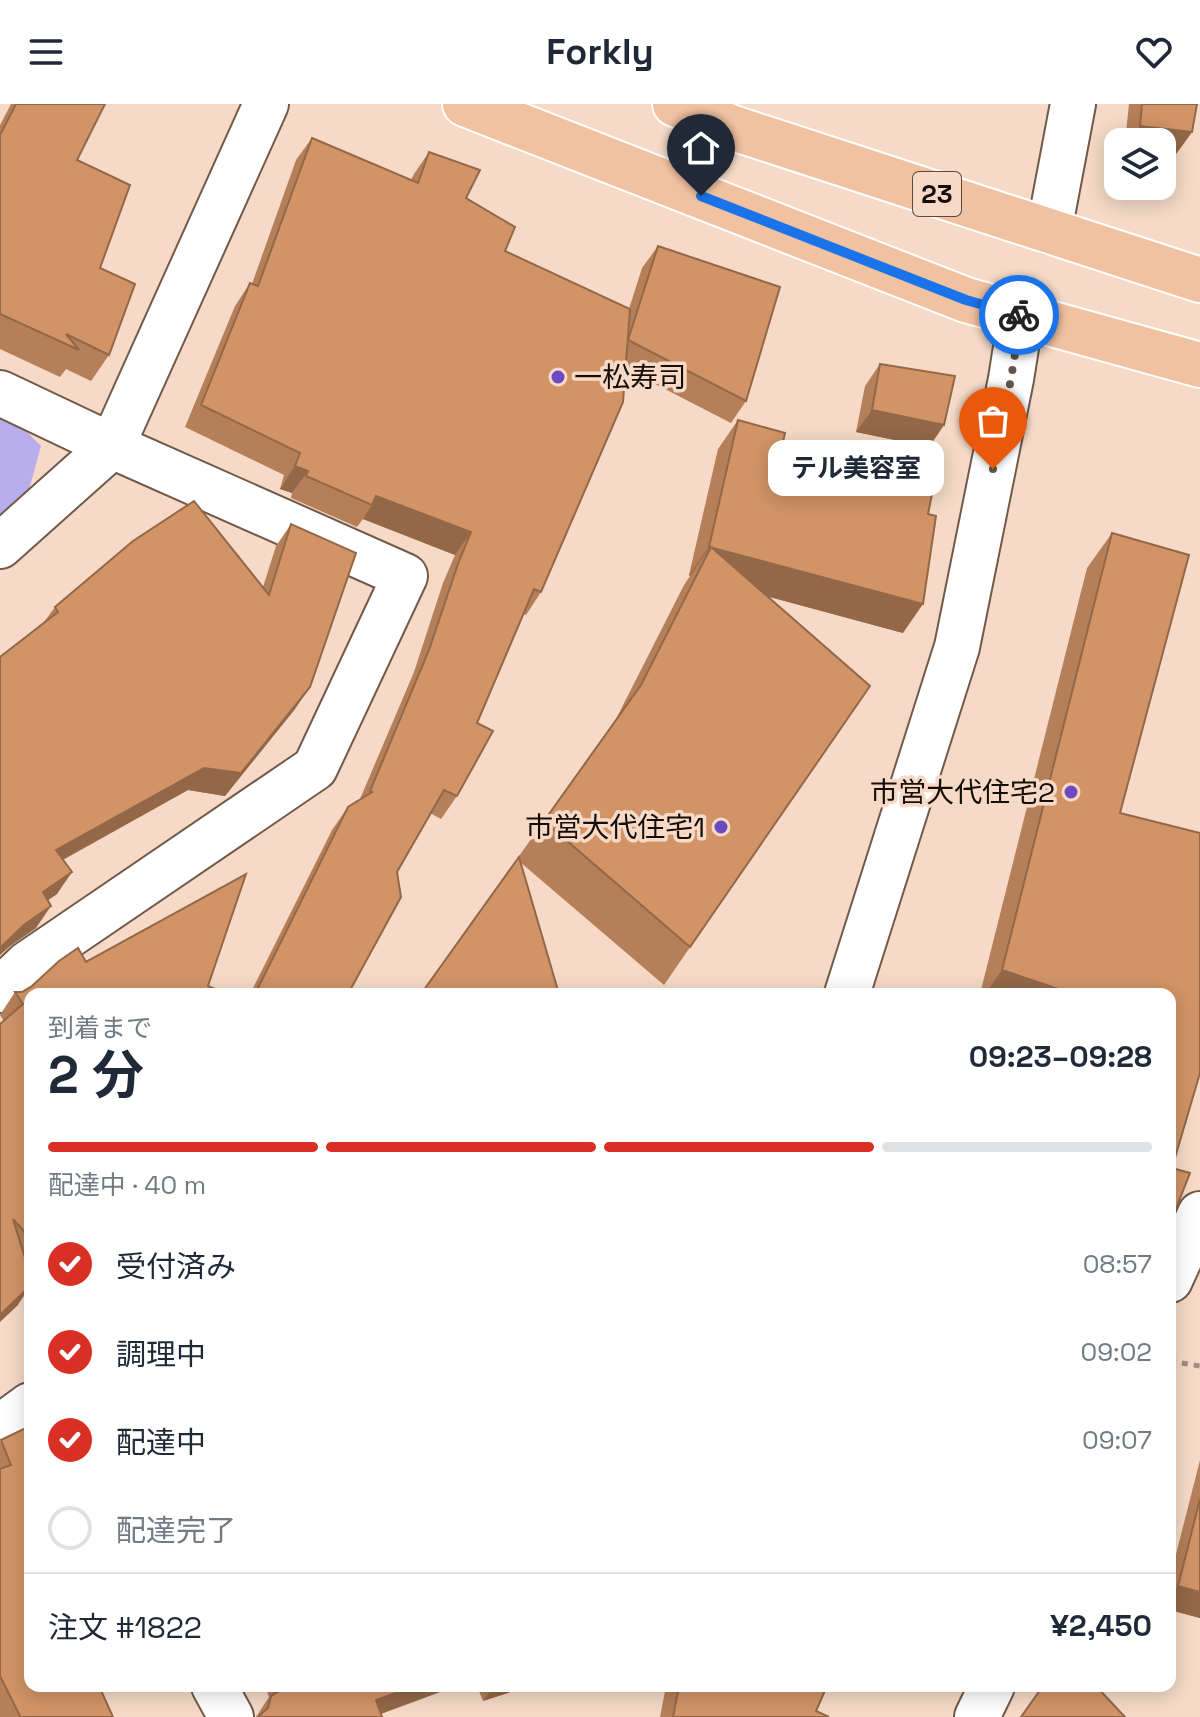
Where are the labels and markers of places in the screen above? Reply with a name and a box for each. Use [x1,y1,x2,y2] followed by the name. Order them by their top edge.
[667,114,735,196] pin
[574,359,686,395] place label: 一松寿司
[549,368,567,386] marker: 一松寿司
[959,387,1027,469] pin
[769,441,945,497] callout: テル美容室
[870,774,1055,810] place label: 市営大代住宅2
[1062,783,1080,801] marker: 市営大代住宅2
[525,809,705,845] place label: 市営大代住宅1
[712,818,730,836] marker: 市営大代住宅1

